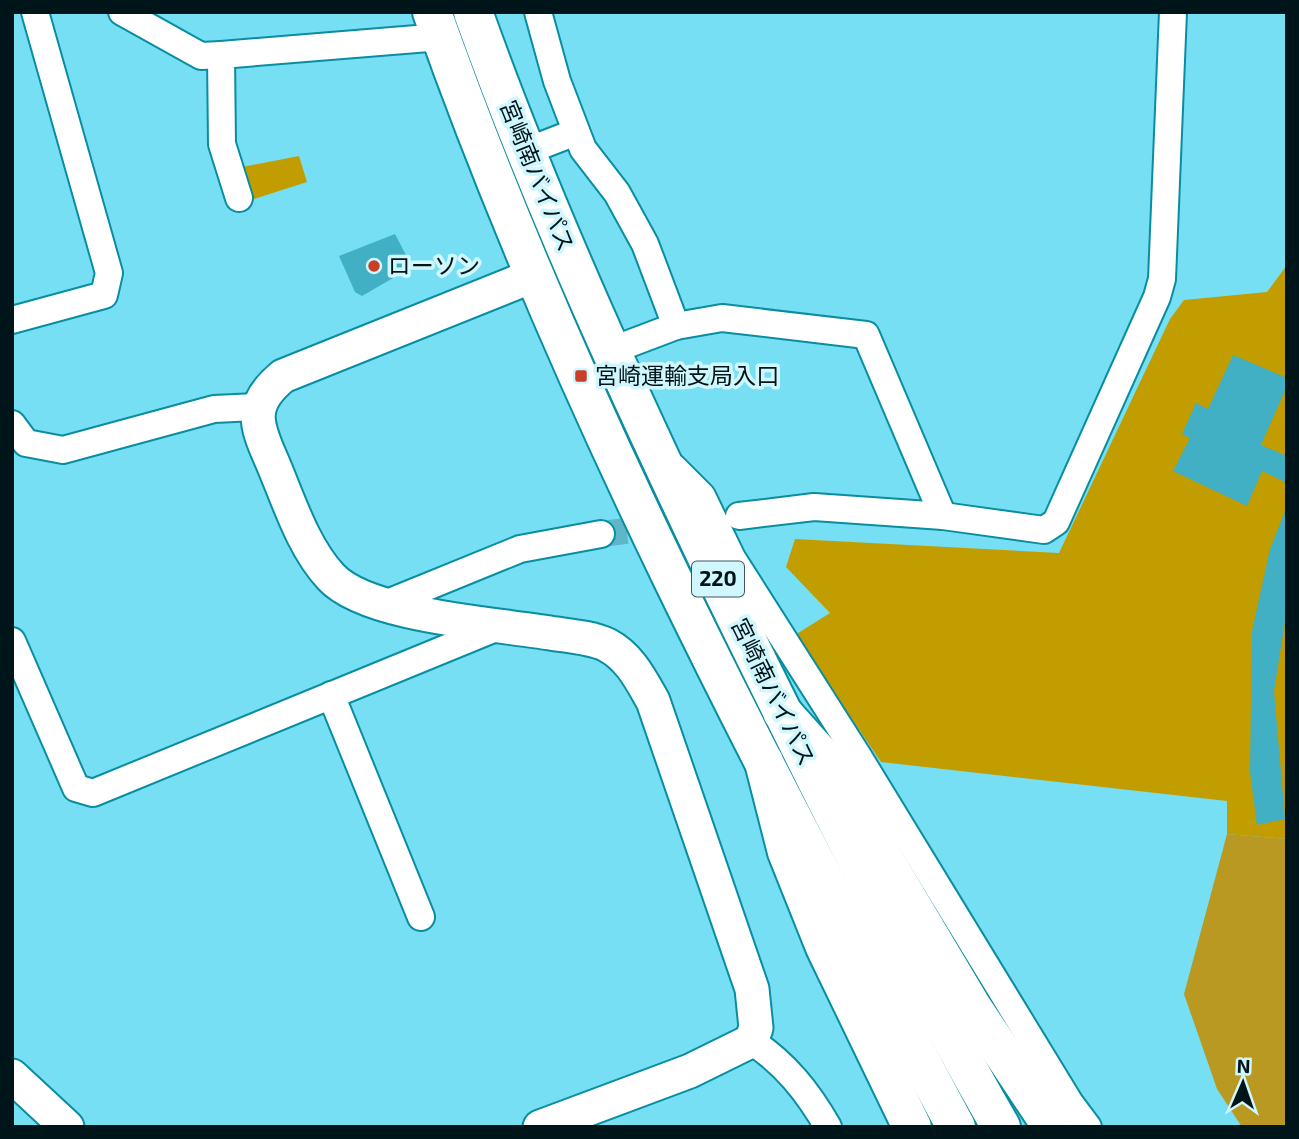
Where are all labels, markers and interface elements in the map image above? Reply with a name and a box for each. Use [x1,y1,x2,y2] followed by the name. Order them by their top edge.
[495,96,581,255] street label: 宮崎南バイパス
[388,251,480,279] place label: ローソン
[366,258,382,274] marker: ローソン
[595,361,779,389] place label: 宮崎運輸支局入口
[573,368,589,384] marker: 宮崎運輸支局入口
[692,562,744,596] road number: 220
[726,613,822,770] street label: 宮崎南バイパス
[1208,1048,1278,1118] north arrow
[1236,1054,1251,1077] text: N

